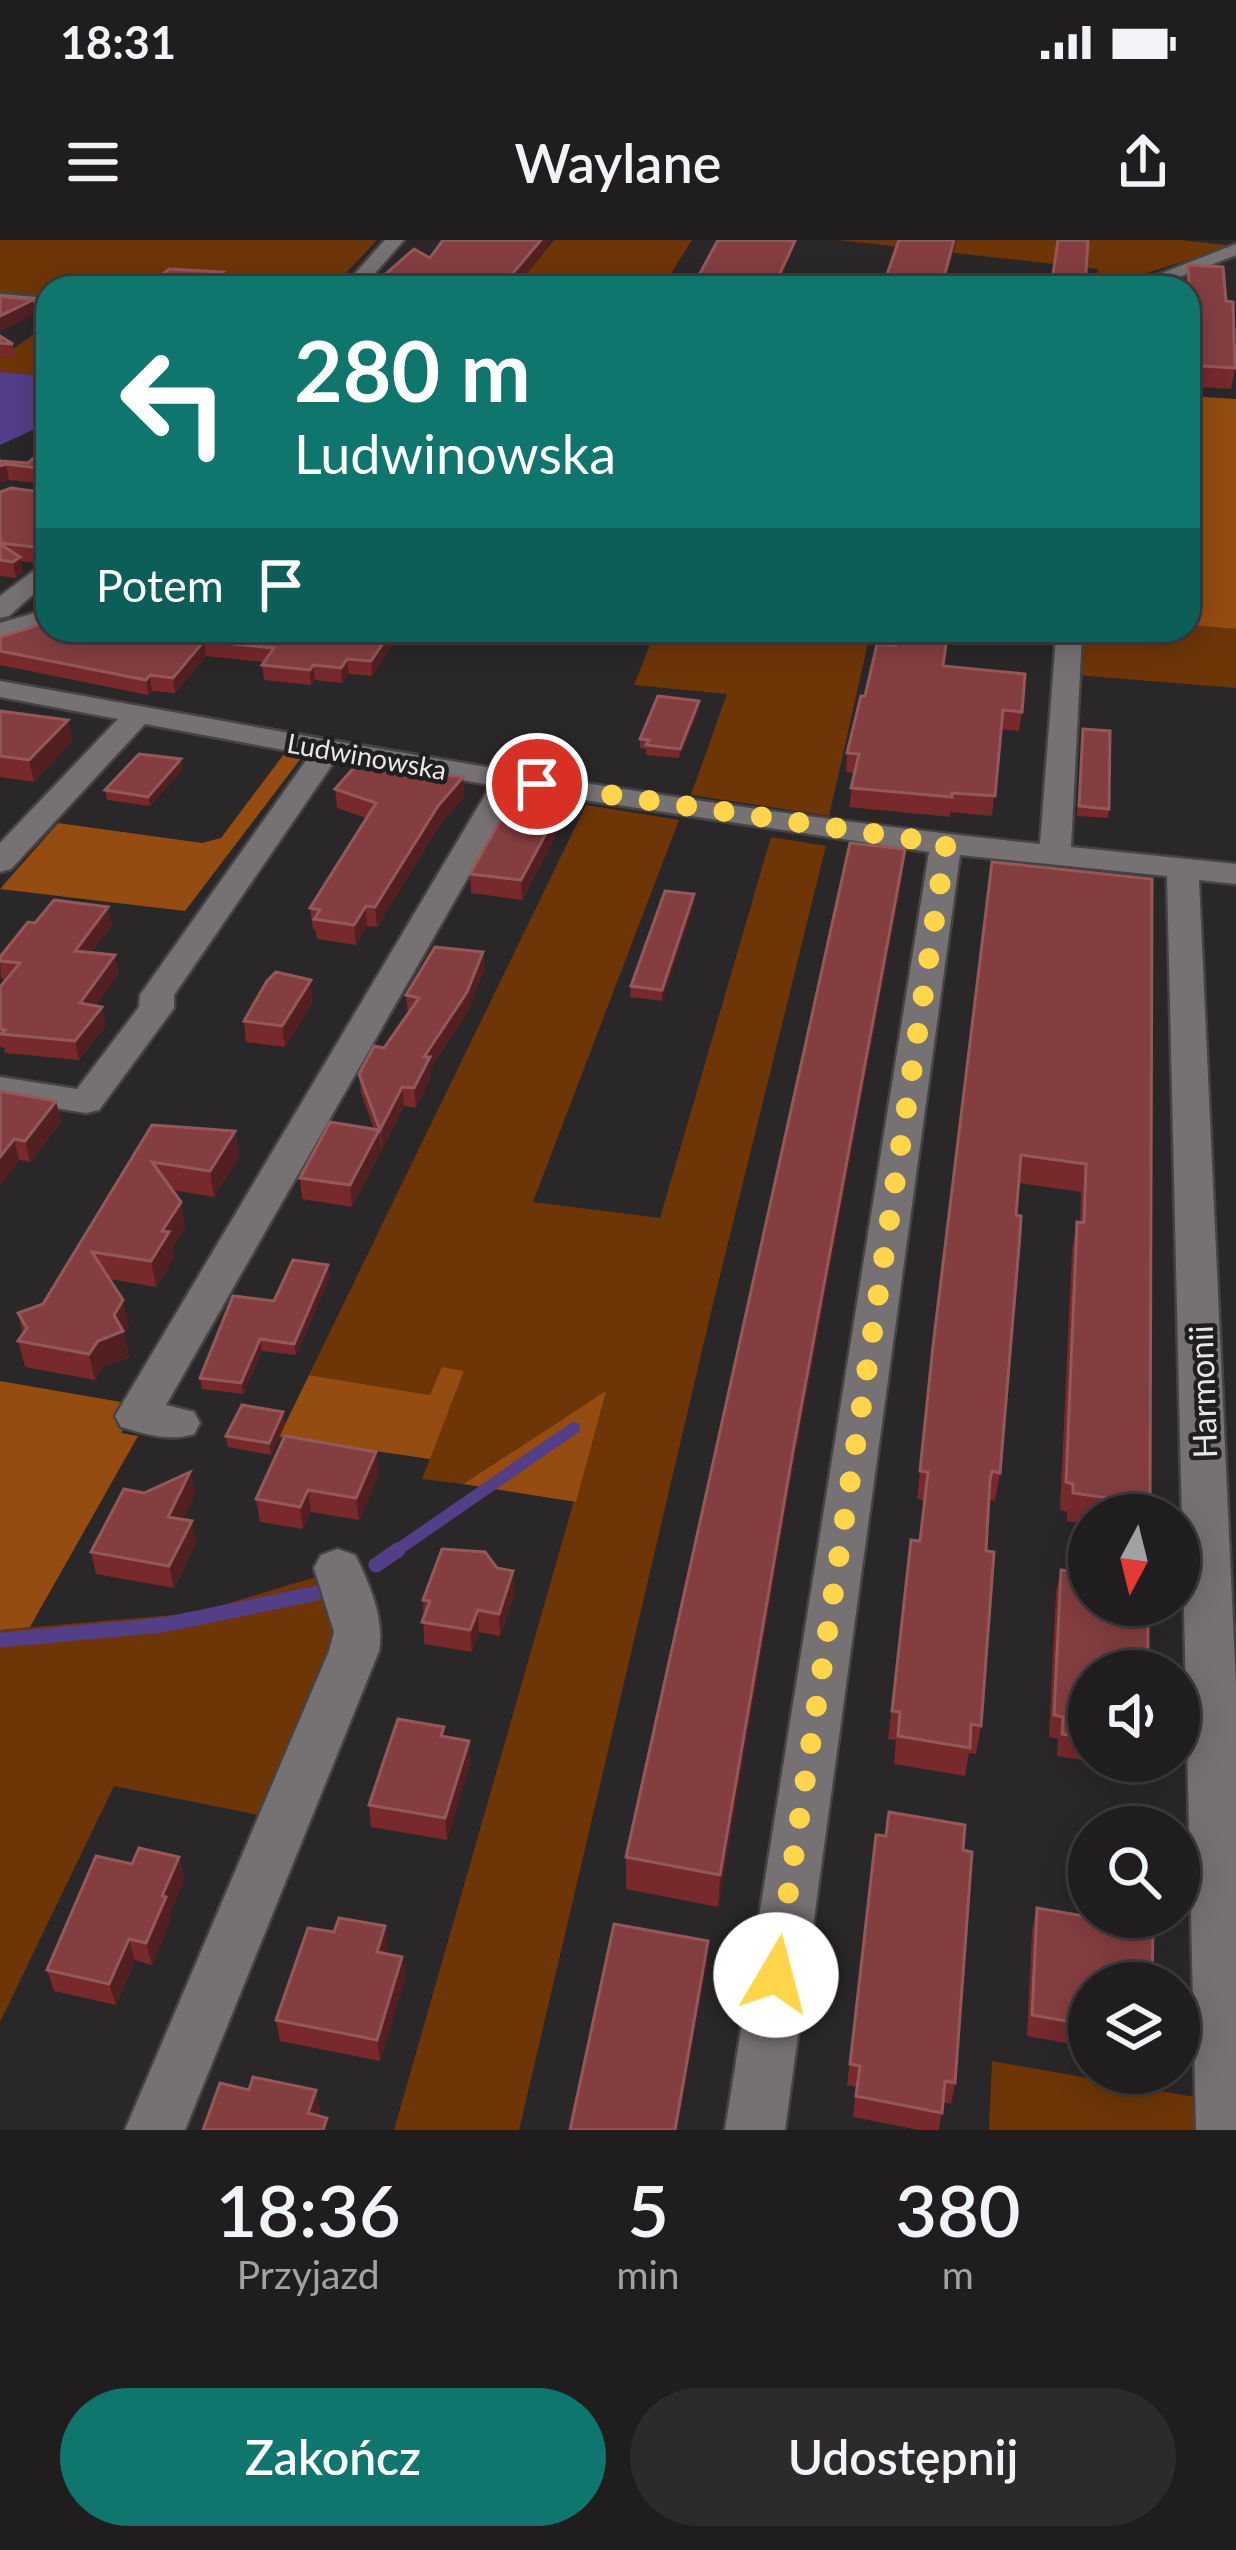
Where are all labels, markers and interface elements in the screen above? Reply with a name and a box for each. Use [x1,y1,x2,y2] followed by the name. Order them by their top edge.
[60,15,176,69] text: 18:31
[60,129,126,195] icon: menu
[1110,129,1176,195] icon: share
[515,130,721,195] text: Waylane
[294,319,531,420] text: 280 m
[96,324,252,480] icon: left
[294,421,616,486] text: Ludwinowska
[248,552,314,618] icon: arrive
[96,558,224,612] text: Potem
[285,726,449,786] street label: Ludwinowska
[486,733,588,835] pin
[504,751,570,817] icon: arrive
[1180,1325,1224,1459] street label: Harmonii
[1068,1494,1200,1626] north arrow
[1068,1494,1200,2094] map controls
[1068,1650,1200,1782] button: sound
[1068,1806,1200,1938] button: search
[713,1912,839,2038] position arrow
[1068,1962,1200,2094] button: layers
[216,2166,401,2252] text: 18:36
[627,2166,669,2252] text: 5
[895,2166,1020,2252] text: 380
[237,2251,380,2297] text: Przyjazd
[616,2251,680,2297] text: min
[942,2251,974,2297] text: m
[60,2388,606,2526] button: Zakończ
[630,2388,1176,2526] button: Udostępnij

